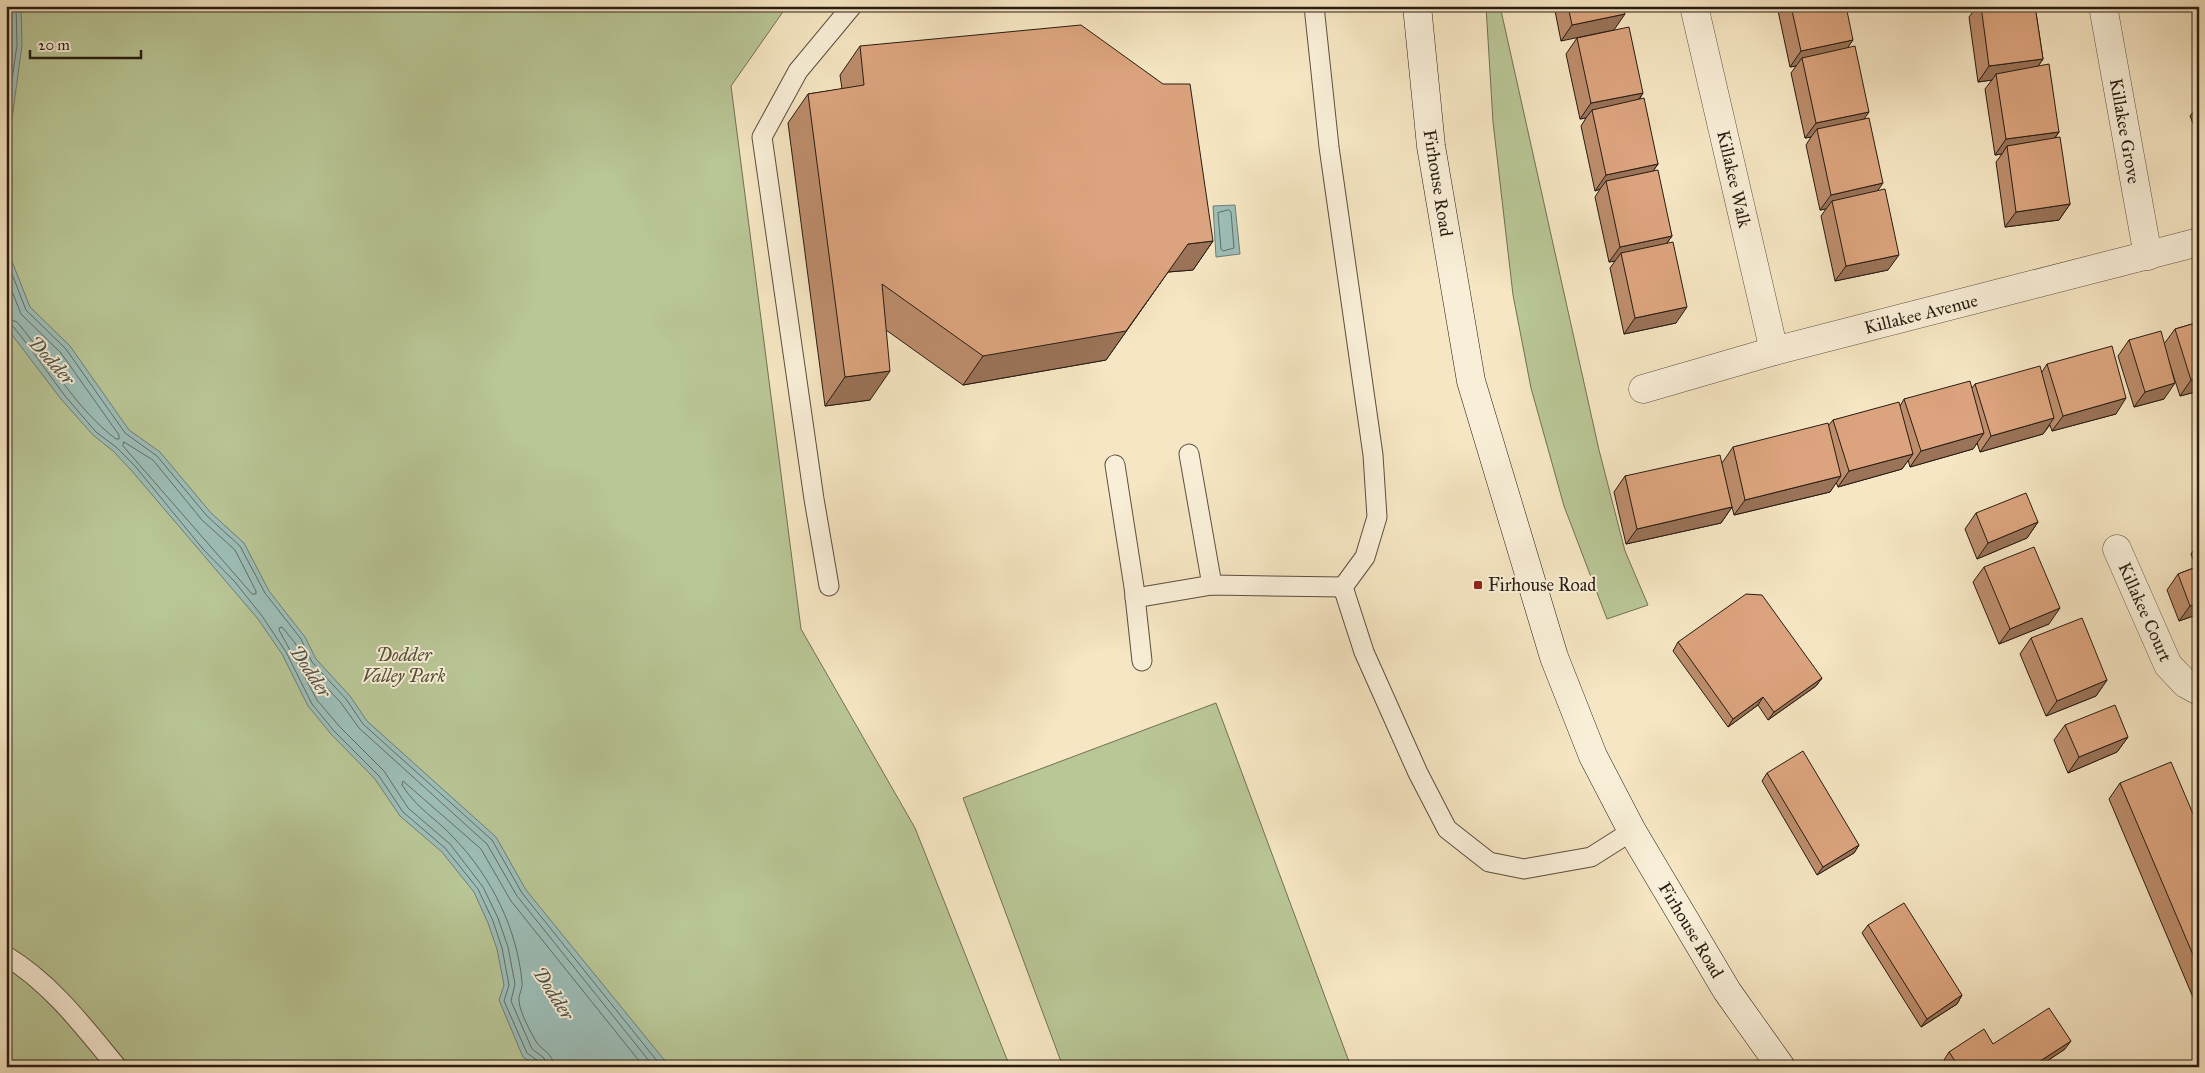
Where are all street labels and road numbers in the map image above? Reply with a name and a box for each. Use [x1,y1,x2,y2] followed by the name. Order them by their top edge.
[2105,76,2145,186] street label: Killakee Grove
[1419,128,1457,238] street label: Firhouse Road
[1712,128,1756,230] street label: Killakee Walk
[1862,289,1980,339] street label: Killakee Avenue
[2113,559,2177,666] street label: Killakee Court
[1654,878,1728,982] street label: Firhouse Road

